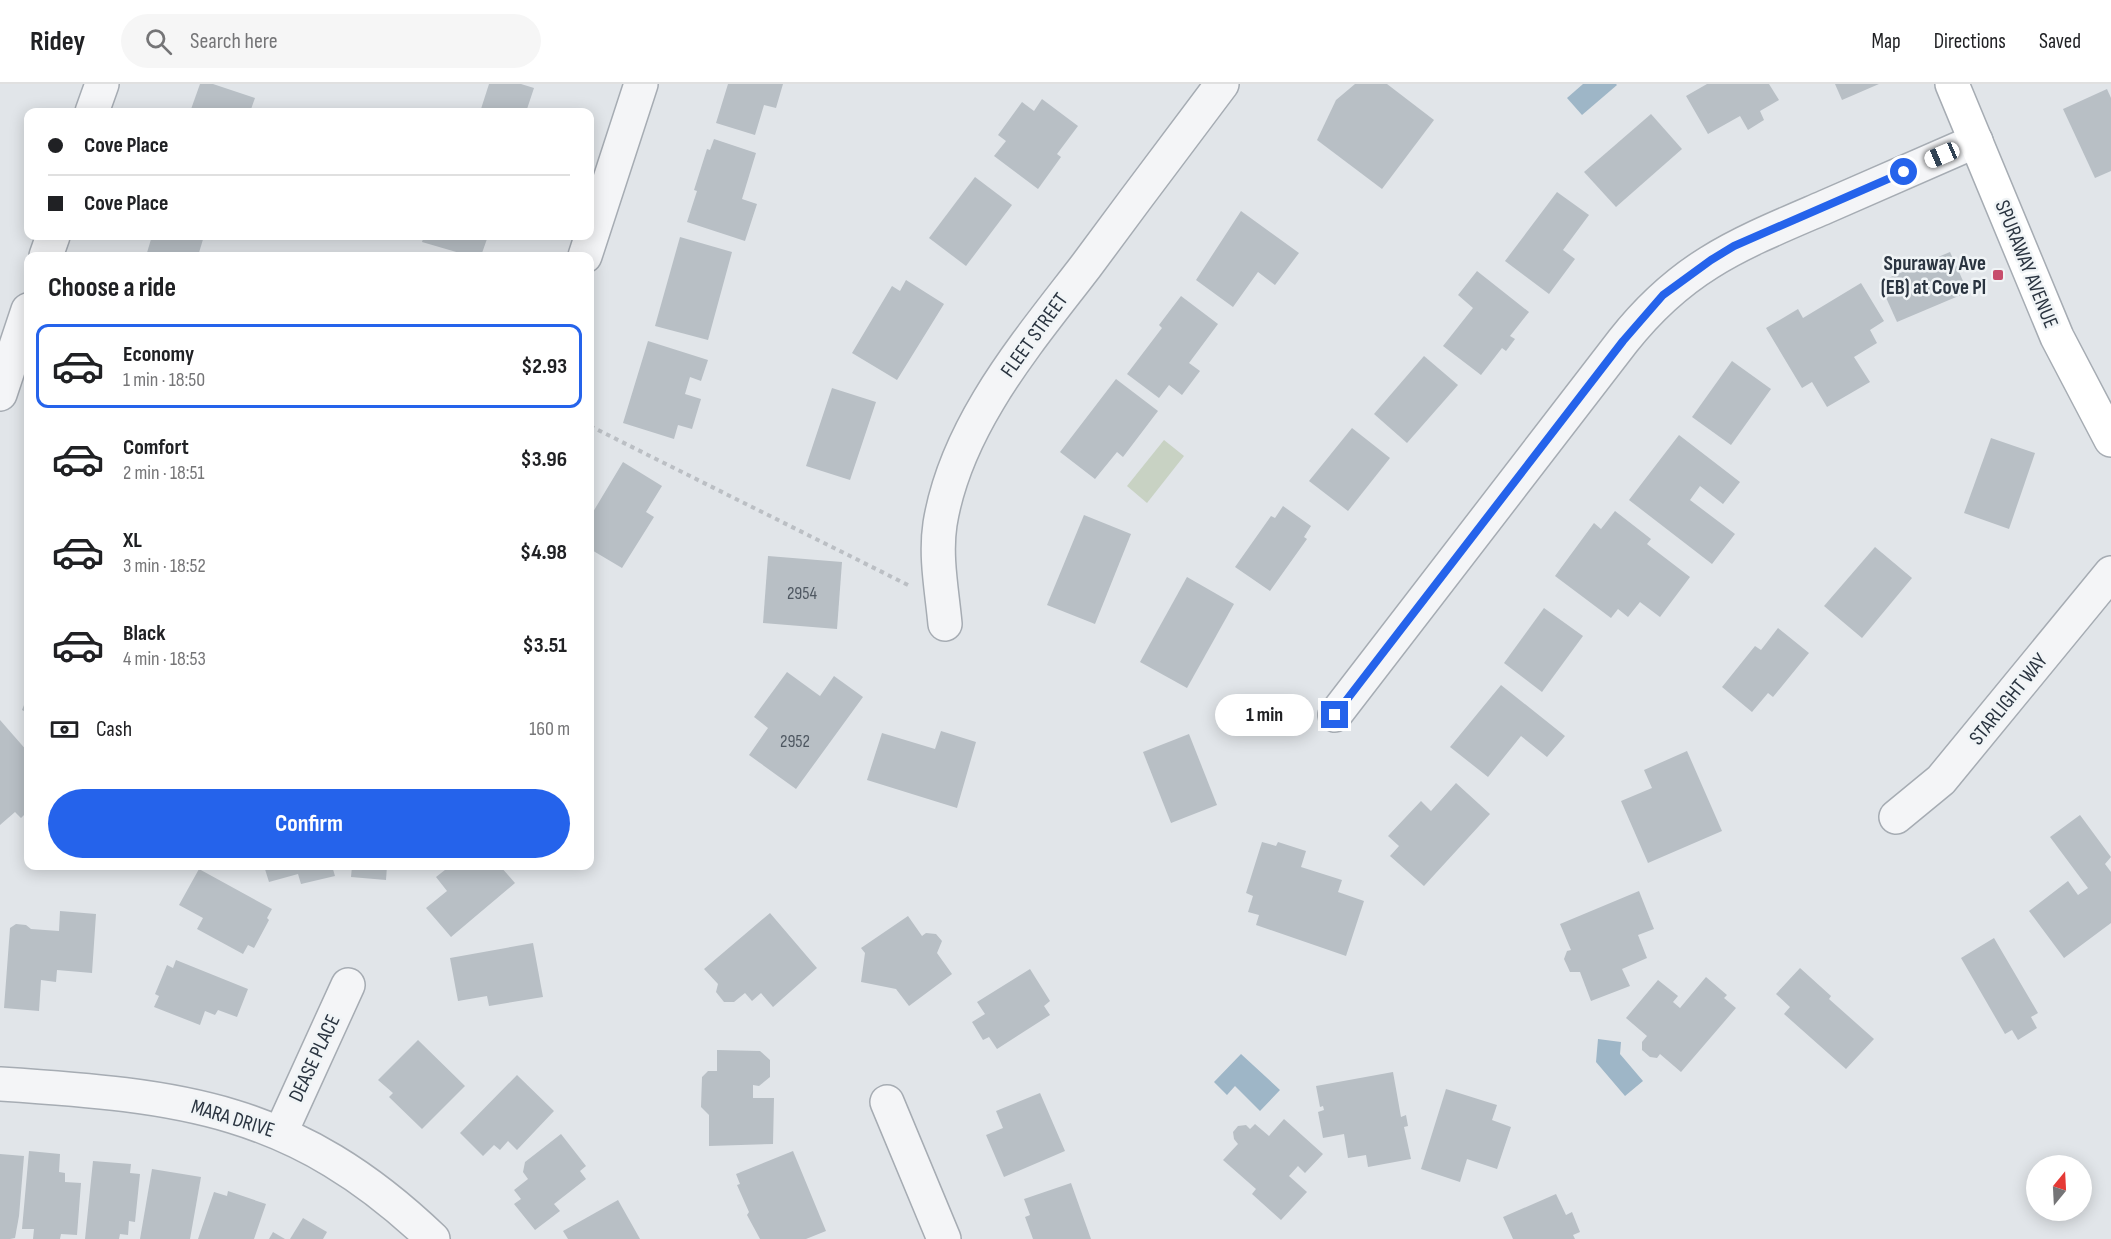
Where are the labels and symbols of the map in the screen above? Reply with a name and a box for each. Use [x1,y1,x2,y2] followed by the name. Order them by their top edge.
[1922,140,1962,170] car
[1890,158,1917,185] route start
[1989,197,2064,332] street label: SPURAWAY AVENUE
[1881,251,1986,300] place label: Spuraway Ave (EB) at Cove Pl
[1991,268,2005,282] marker: Spuraway Ave (EB) at Cove Pl
[995,288,1074,382] street label: FLEET STREET
[787,583,818,604] house number: 2954
[1964,648,2053,750] street label: STARLIGHT WAY
[1215,694,1314,736] callout: 1 min
[1321,701,1348,728] route end
[780,731,810,752] house number: 2952
[283,1011,345,1106] street label: DEASE PLACE
[188,1094,277,1143] street label: MARA DRIVE
[2026,1155,2092,1221] north arrow

